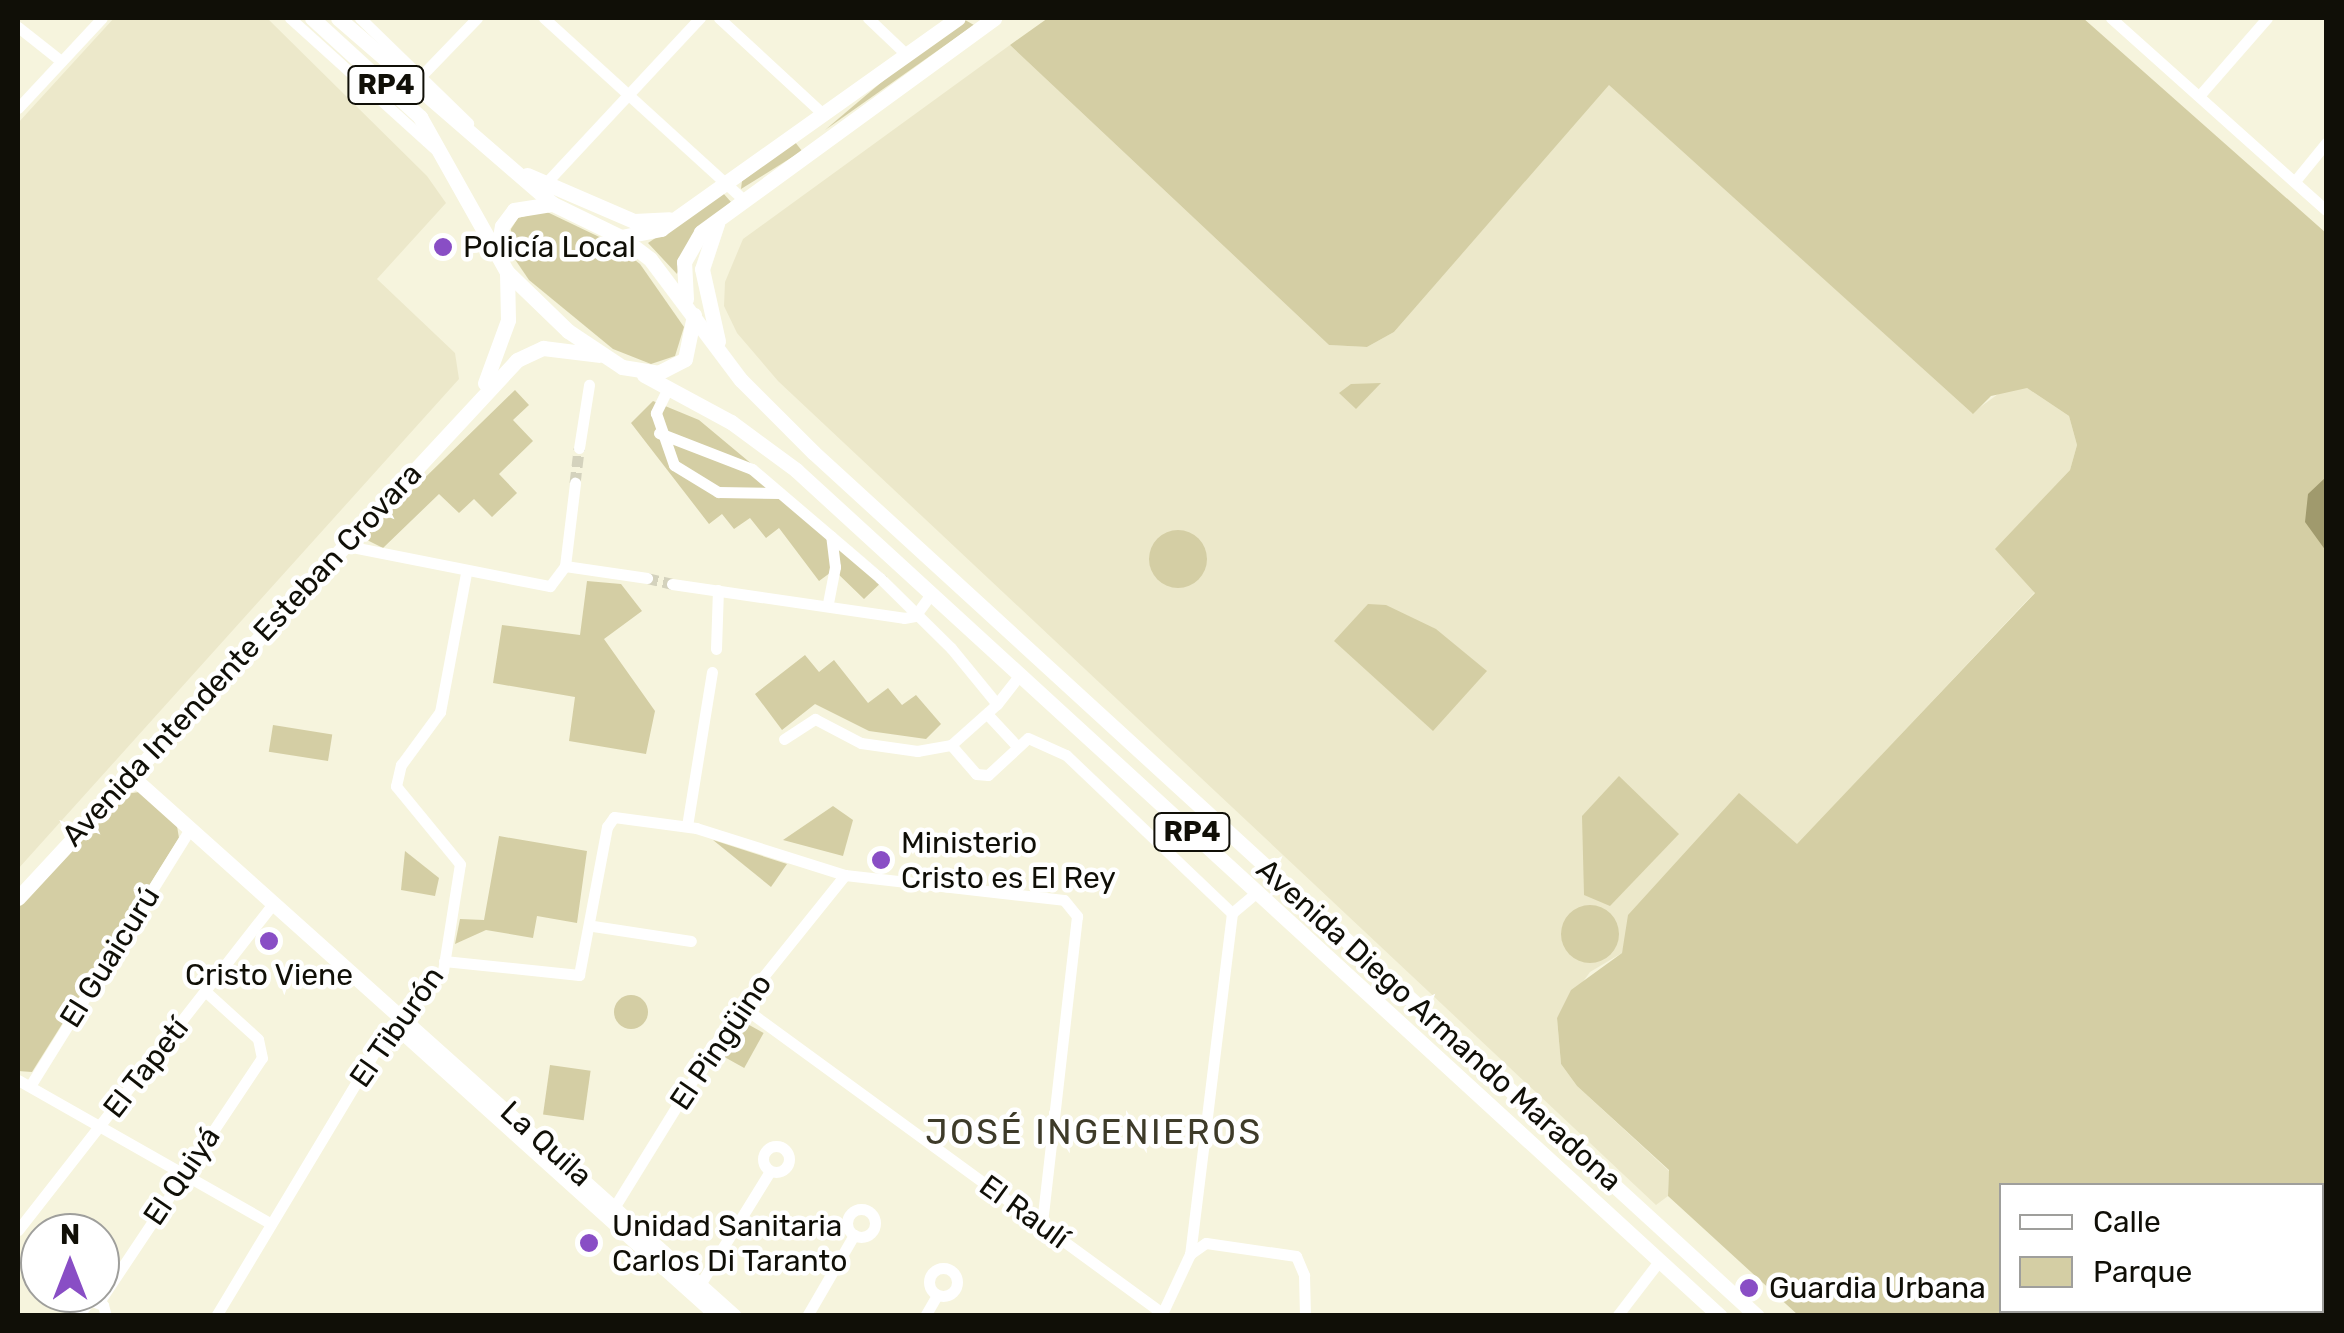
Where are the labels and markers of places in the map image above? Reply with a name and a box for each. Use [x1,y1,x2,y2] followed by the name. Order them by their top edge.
[463,229,636,265] place label: Policía Local
[432,236,454,258] marker: Policía Local
[901,825,1116,896] place label: Ministerio Cristo es El Rey
[870,849,892,871] marker: Ministerio Cristo es El Rey
[258,930,280,952] marker: Cristo Viene
[185,957,353,993] place label: Cristo Viene
[612,1208,848,1278] place label: Unidad Sanitaria Carlos Di Taranto
[576,1230,602,1256] marker: Unidad Sanitaria Carlos Di Taranto
[1769,1270,1986,1306] place label: Guardia Urbana
[1738,1277,1760,1299] marker: Guardia Urbana

